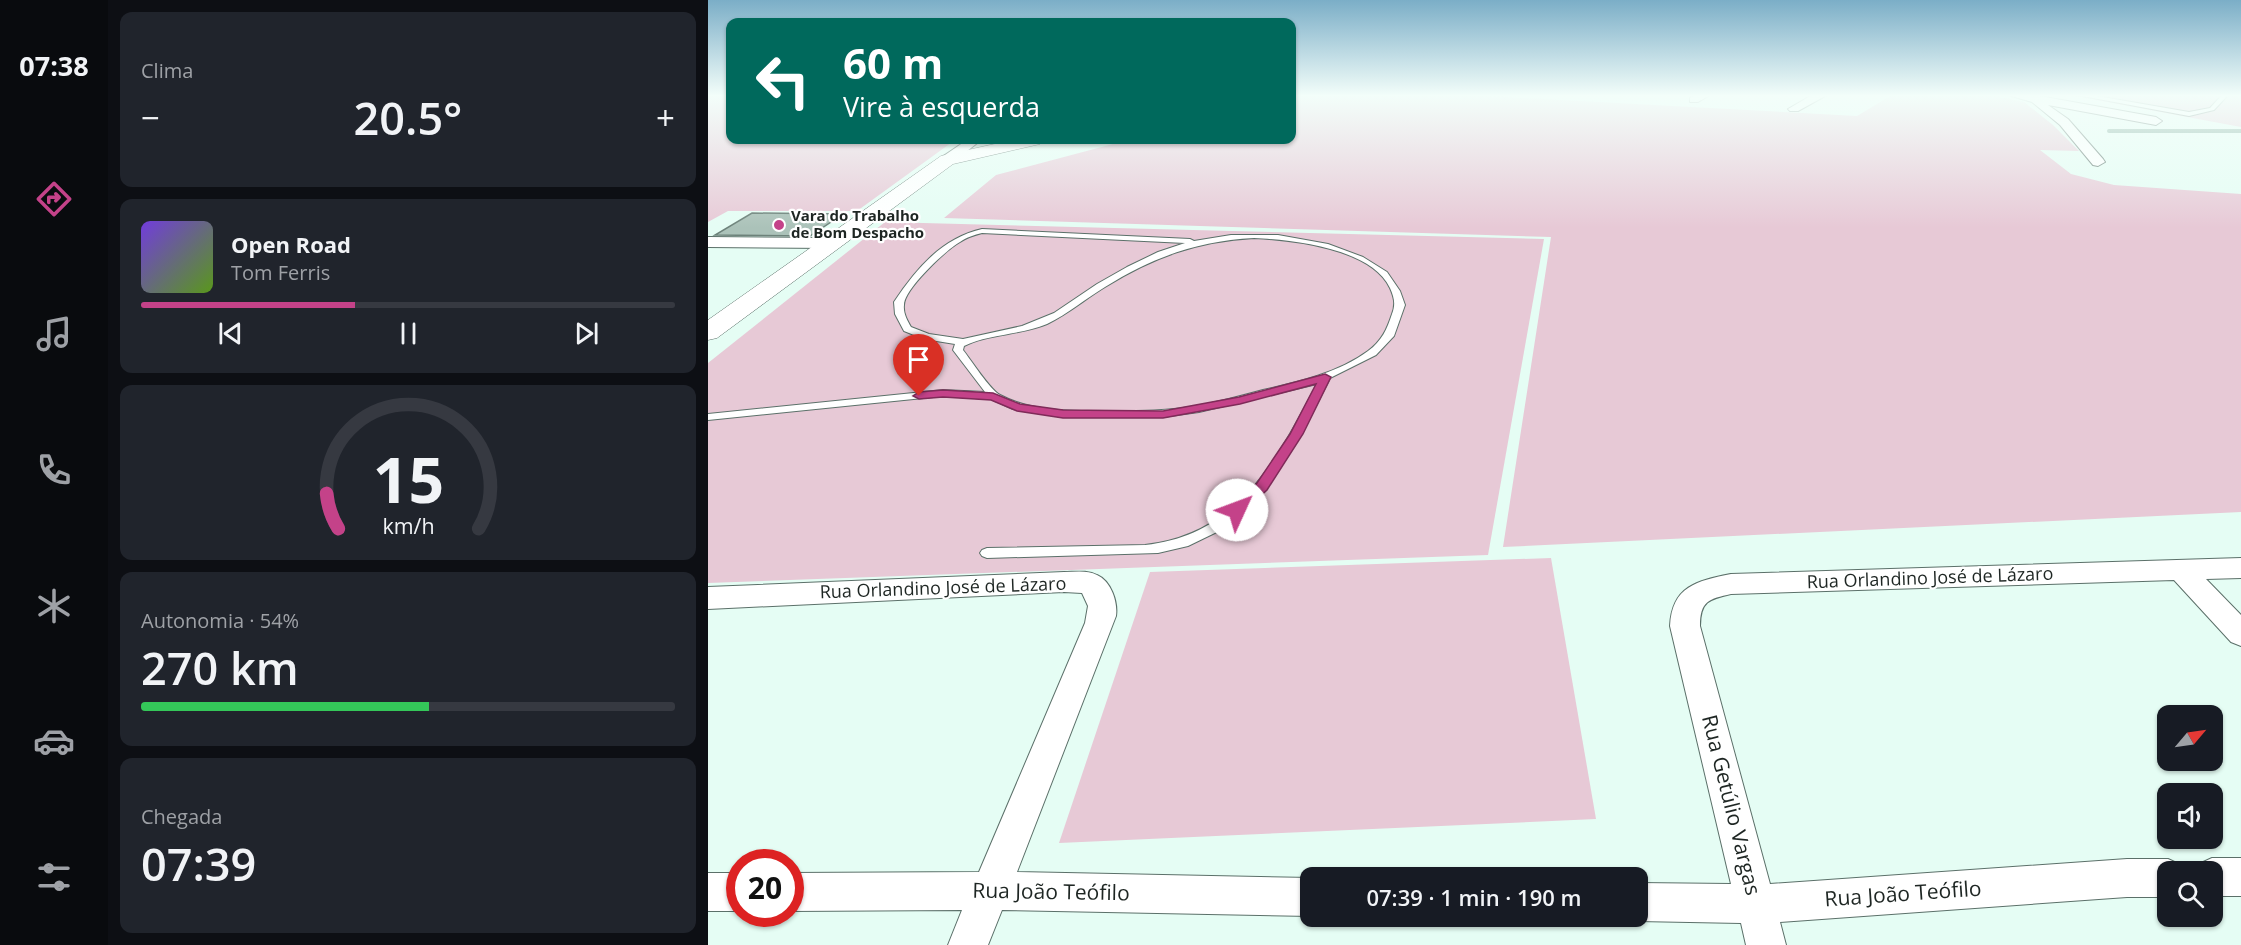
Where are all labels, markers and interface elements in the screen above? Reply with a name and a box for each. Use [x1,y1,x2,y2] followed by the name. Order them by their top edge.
[843,34,943,91] text: 60 m
[744,42,822,120] icon: left
[19,47,89,84] text: 07:38
[141,57,193,84] text: Clima
[354,87,462,148] text: 20.5°
[843,88,1040,125] text: Vire à esquerda
[141,95,160,140] text: −
[656,95,675,140] text: +
[33,178,75,220] icon: directions
[791,205,924,242] place label: Vara do Trabalho de Bom Despacho
[772,218,786,232] marker: Vara do Trabalho de Bom Despacho
[231,229,351,259] text: Open Road
[231,259,330,286] text: Tom Ferris
[33,313,75,355] icon: music
[214,317,247,350] icon: previous
[392,317,425,350] icon: pause
[570,317,603,350] icon: next
[893,334,944,396] pin
[902,343,935,376] icon: arrive
[372,437,444,522] text: 15
[33,449,75,491] icon: phone
[1205,478,1269,542] position arrow
[382,512,434,541] text: km/h
[1806,561,2054,593] street label: Rua Orlandino José de Lázaro
[819,571,1067,603] street label: Rua Orlandino José de Lázaro
[33,585,75,627] icon: climate
[141,607,299,634] text: Autonomia · 54%
[141,637,299,698] text: 270 km
[2157,705,2223,771] north arrow
[2157,705,2223,927] map controls
[1696,712,1768,898] street label: Rua Getúlio Vargas
[33,720,75,762] icon: car
[2157,783,2223,849] button: sound
[141,803,222,830] text: Chegada
[141,833,256,894] text: 07:39
[726,849,804,927] speed limit sign: 20
[33,856,75,898] icon: filters
[2157,861,2223,927] button: search
[1823,874,1982,912] street label: Rua João Teófilo
[972,876,1130,906] street label: Rua João Teófilo
[1366,882,1582,912] text: 07:39 · 1 min · 190 m

